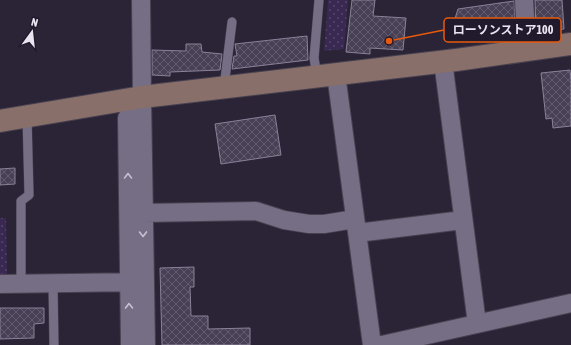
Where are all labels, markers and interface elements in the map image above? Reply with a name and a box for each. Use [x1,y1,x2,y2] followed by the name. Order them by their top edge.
[12,12,52,52] north arrow
[30,16,39,29] text: N
[444,18,561,42] callout: ローソンストア100
[453,23,554,37] text: ローソンストア100
[124,173,132,179] one-way arrow
[139,231,148,237] one-way arrow
[125,303,133,309] one-way arrow

